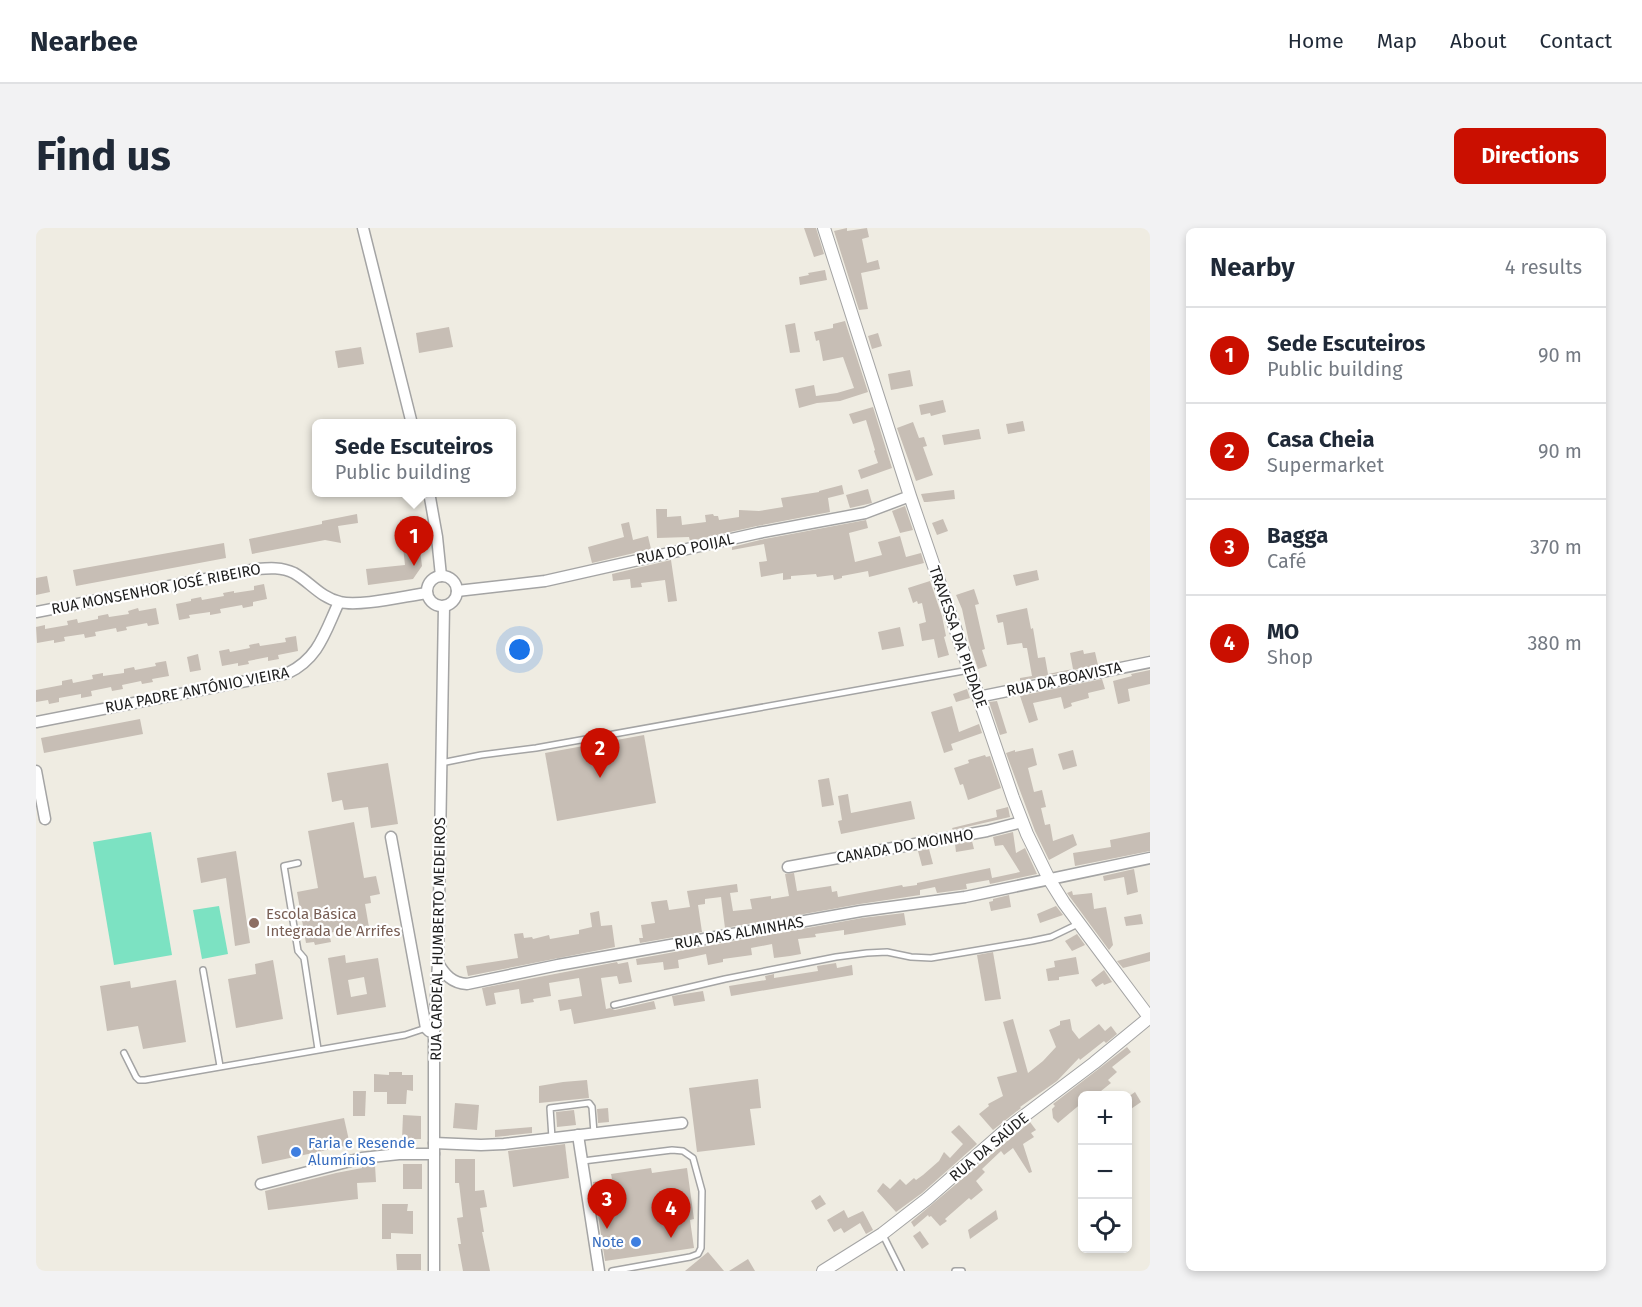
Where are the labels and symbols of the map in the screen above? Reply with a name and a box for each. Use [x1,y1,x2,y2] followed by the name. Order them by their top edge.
[394,516,434,566] pin: 1
[634,530,736,568] street label: RUA DO POIJAL
[50,560,262,618] street label: RUA MONSENHOR JOSÉ RIBEIRO
[925,564,991,710] street label: TRAVESSA DA PIEDADE
[505,635,534,664] your location
[1005,658,1124,700] street label: RUA DA BOAVISTA
[104,663,291,717] street label: RUA PADRE ANTÓNIO VIEIRA
[580,728,620,778] pin: 2
[427,817,449,1061] street label: RUA CARDEAL HUMBERTO MEDEIROS
[835,825,975,867] street label: CANADA DO MOINHO
[266,905,401,940] place label: Escola Básica Integrada de Arrifes
[673,913,805,953] street label: RUA DAS ALMINHAS
[247,916,261,930] marker: Escola Básica Integrada de Arrifes
[946,1109,1032,1185] street label: RUA DA SAÚDE
[308,1134,415,1169] place label: Faria e Resende Alumínios
[289,1145,303,1159] marker: Faria e Resende Alumínios
[588,1180,626,1229] pin: 3
[652,1188,690,1238] pin: 4
[592,1233,624,1251] place label: Note
[629,1235,643,1249] marker: Note

